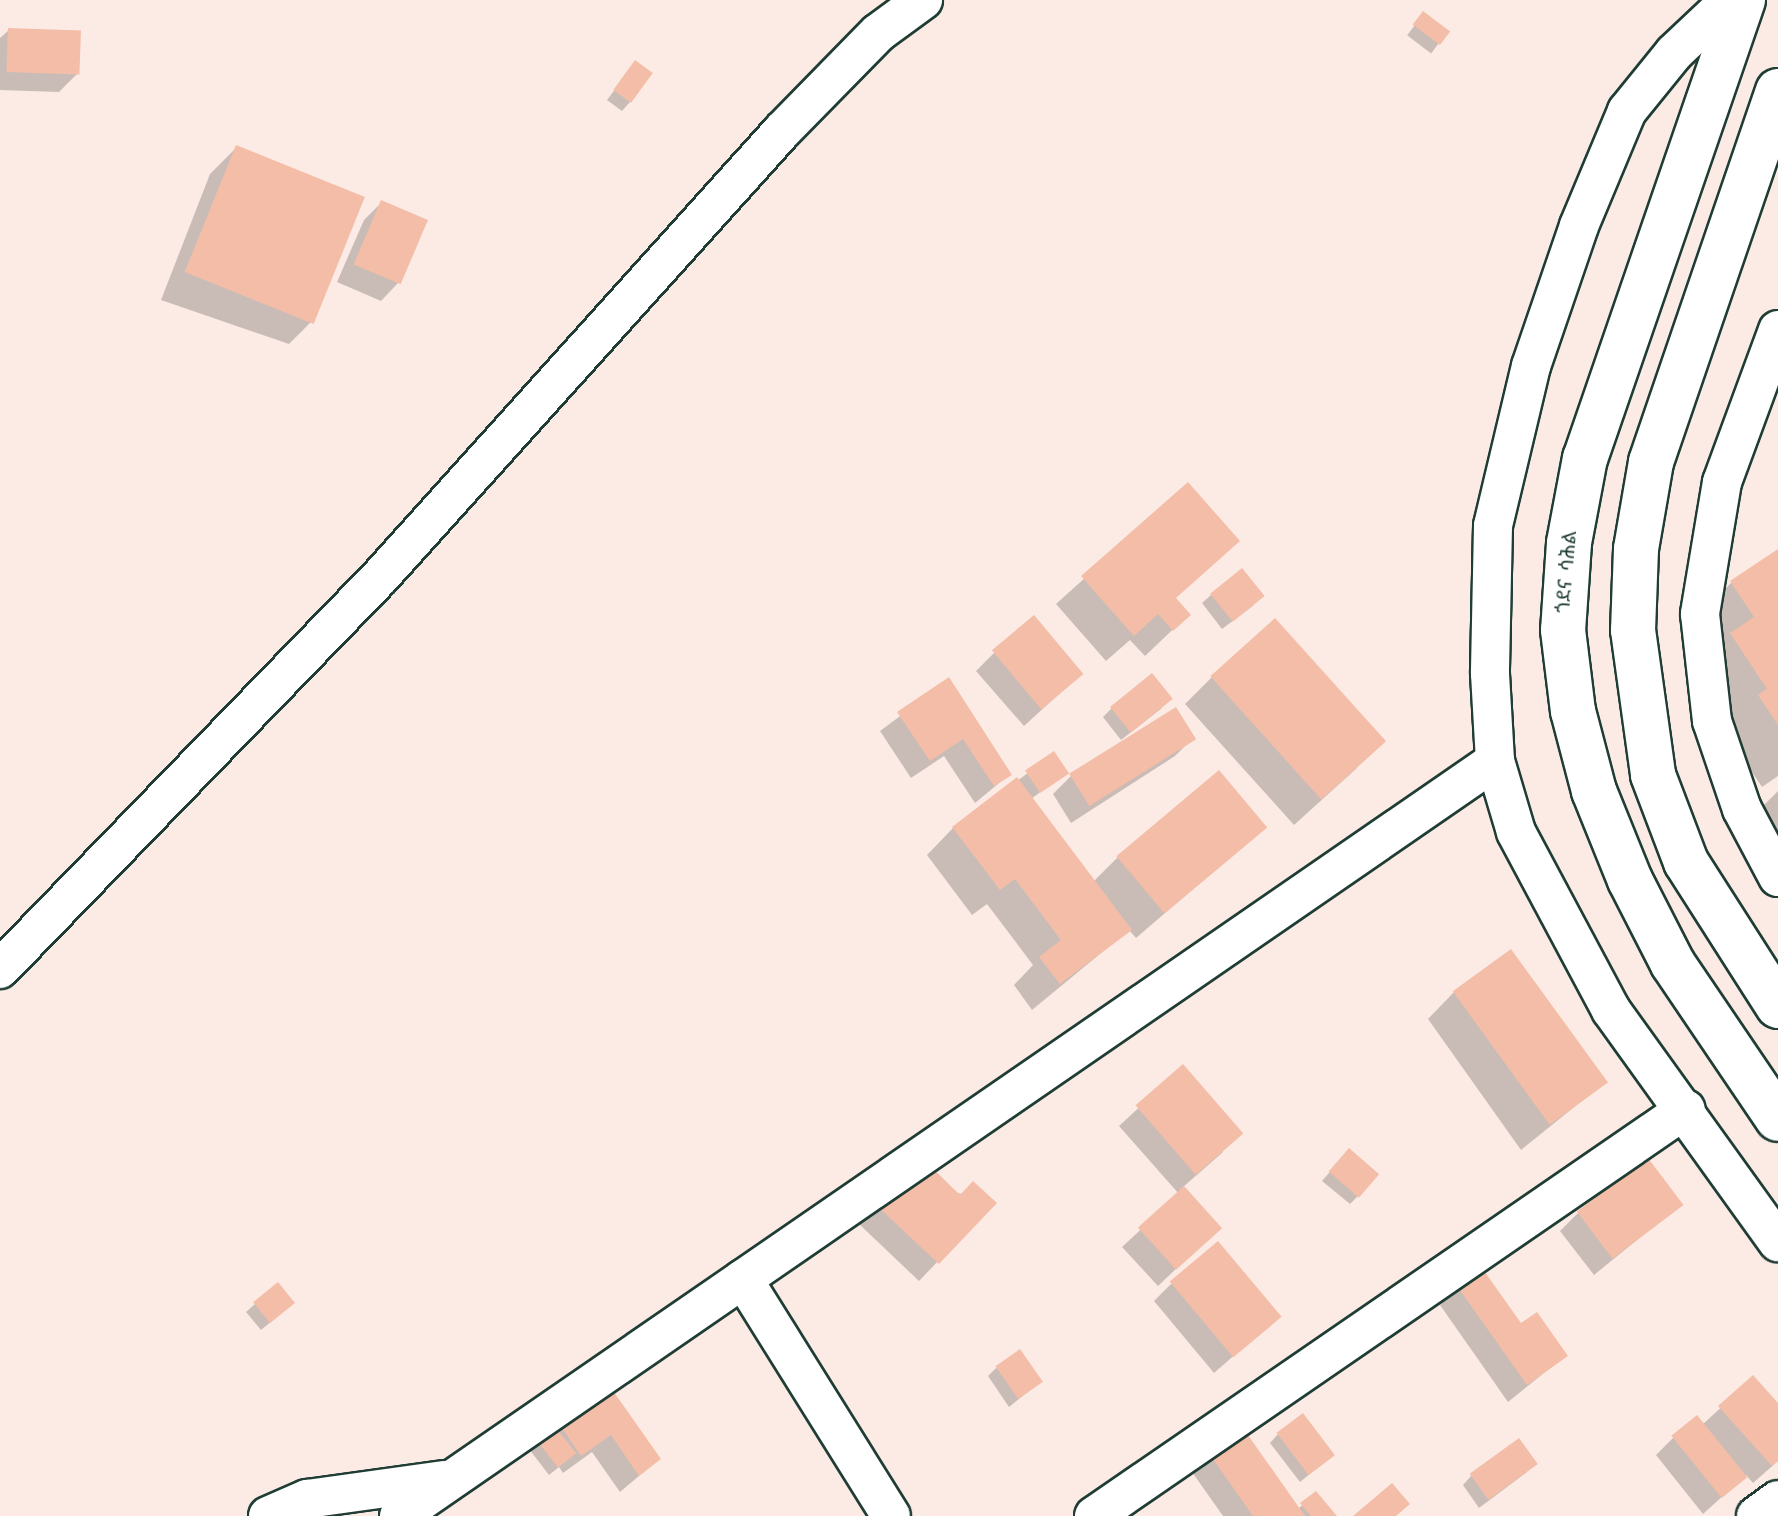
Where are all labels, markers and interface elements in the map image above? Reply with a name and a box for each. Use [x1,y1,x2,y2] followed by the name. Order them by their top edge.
[1552,530,1584,614] street label: ጎደና ሳሕል

